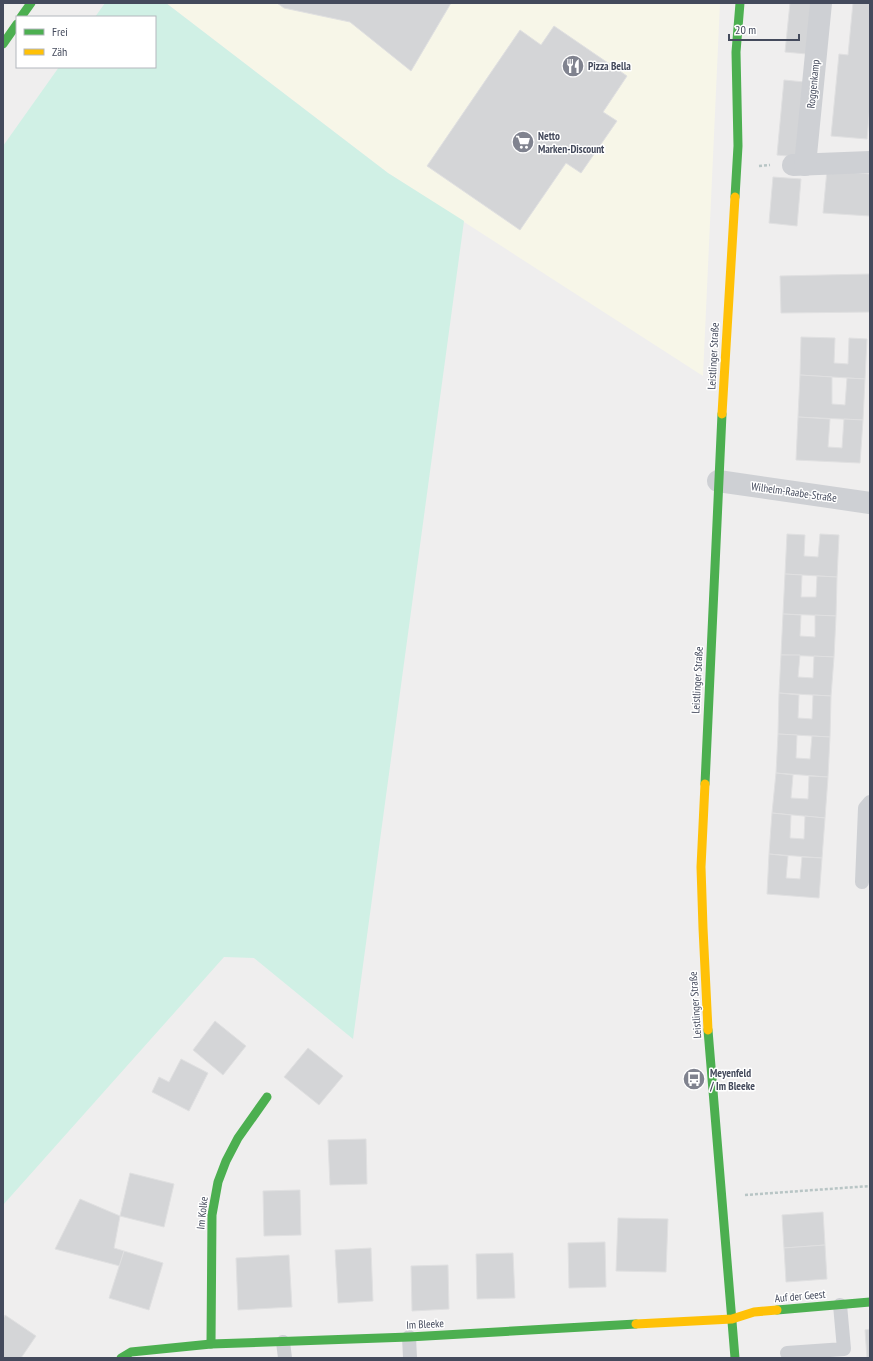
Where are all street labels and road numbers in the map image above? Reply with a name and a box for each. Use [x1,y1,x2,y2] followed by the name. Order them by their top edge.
[803,59,823,109] street label: Roggenkamp
[704,322,722,390] street label: Leistlinger Straße
[750,479,838,505] street label: Wilhelm-Raabe-Straße
[688,646,706,714] street label: Leistlinger Straße
[686,971,704,1039] street label: Leistlinger Straße
[193,1195,211,1230] street label: Im Kolke
[774,1287,826,1305] street label: Auf der Geest
[406,1316,445,1332] street label: Im Bleeke

